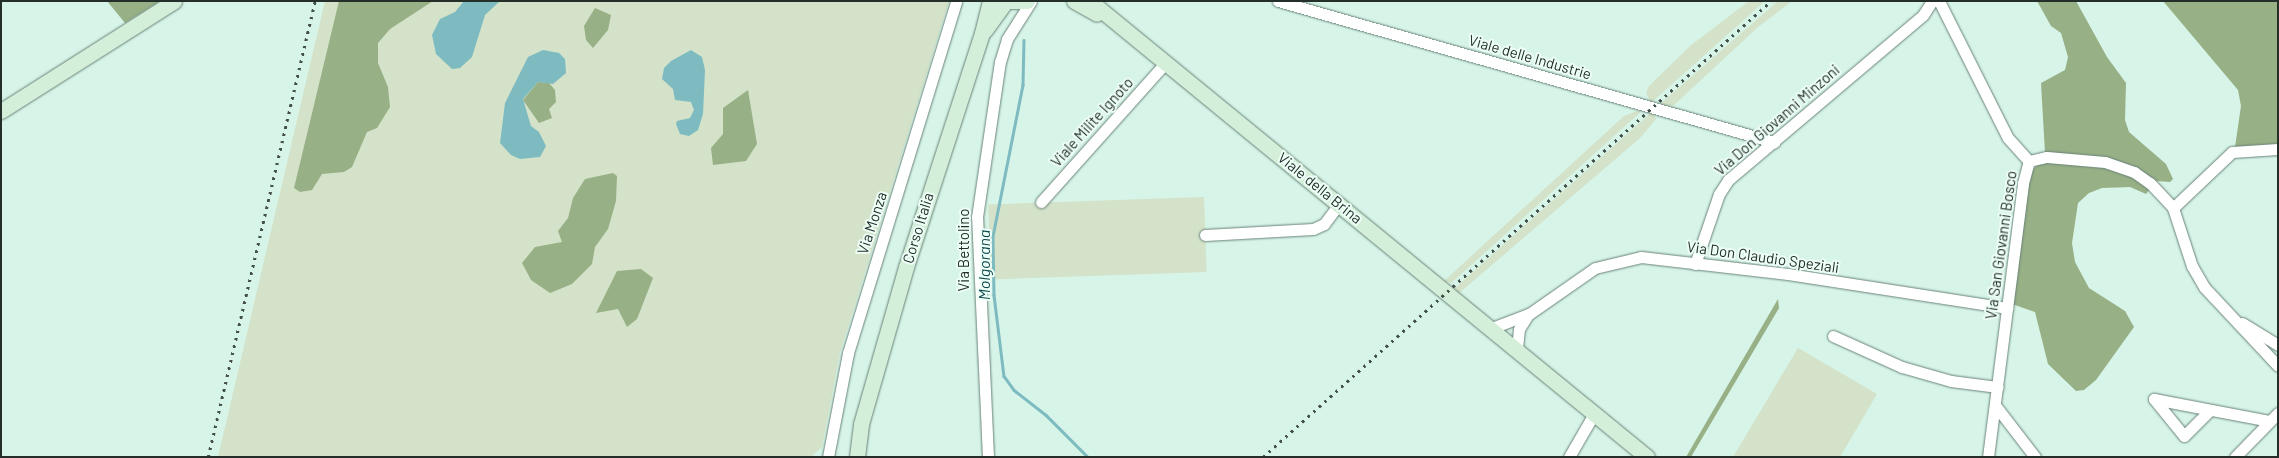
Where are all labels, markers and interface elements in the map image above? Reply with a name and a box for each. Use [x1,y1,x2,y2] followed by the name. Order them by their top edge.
[1467,31,1593,83] street label: Viale delle Industrie
[1711,61,1843,179] street label: Via Don Giovanni Minzoni
[1047,74,1137,170] street label: Viale Milite Ignoto
[1274,149,1366,227] street label: Viale della Brina
[1982,169,2020,321] street label: Via San Giovanni Bosco
[853,189,891,257] street label: Via Monza
[899,190,937,266] street label: Corso Italia
[955,209,973,291] street label: Via Bettolino
[974,230,994,300] water label: Molgorana
[1686,237,1840,277] street label: Via Don Claudio Speziali

